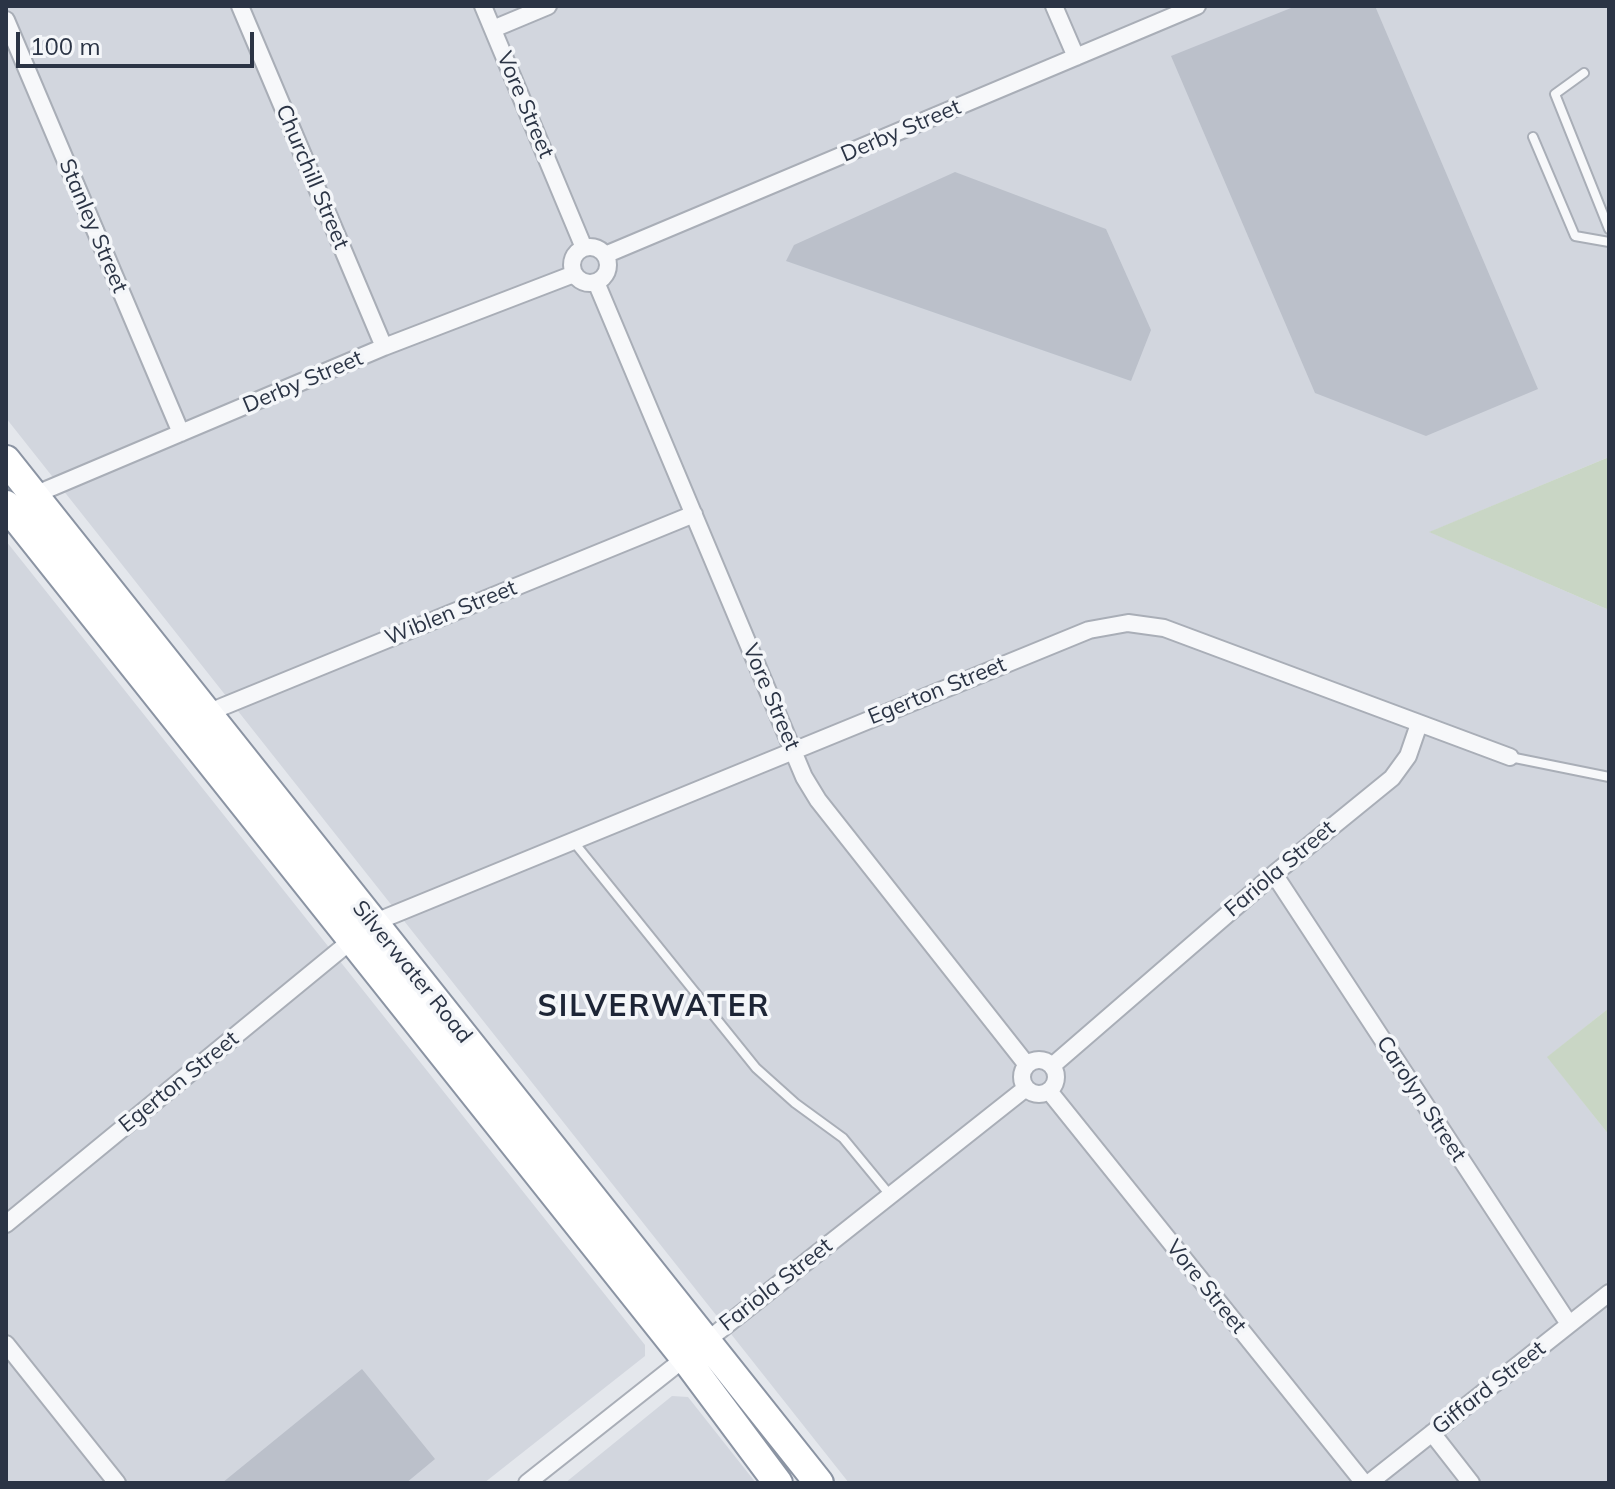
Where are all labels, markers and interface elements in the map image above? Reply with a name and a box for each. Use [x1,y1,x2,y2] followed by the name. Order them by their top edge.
[20,16,258,66] scale bar
[30,31,101,61] text: 100 m
[491,48,559,162] street label: Vore Street
[837,94,965,168] street label: Derby Street
[270,101,354,253] street label: Churchill Street
[53,155,133,297] street label: Stanley Street
[239,345,367,419] street label: Derby Street
[381,575,521,651] street label: Wiblen Street
[737,640,805,754] street label: Vore Street
[864,651,1010,731] street label: Egerton Street
[1219,815,1341,923] street label: Fariola Street
[346,895,478,1049] street label: Silverwater Road
[537,989,771,1025] district label: SILVERWATER
[114,1026,244,1138] street label: Egerton Street
[1371,1031,1471,1167] street label: Carolyn Street
[714,1233,838,1337] street label: Fariola Street
[1160,1235,1252,1339] street label: Vore Street
[1427,1336,1551,1440] street label: Giffard Street

